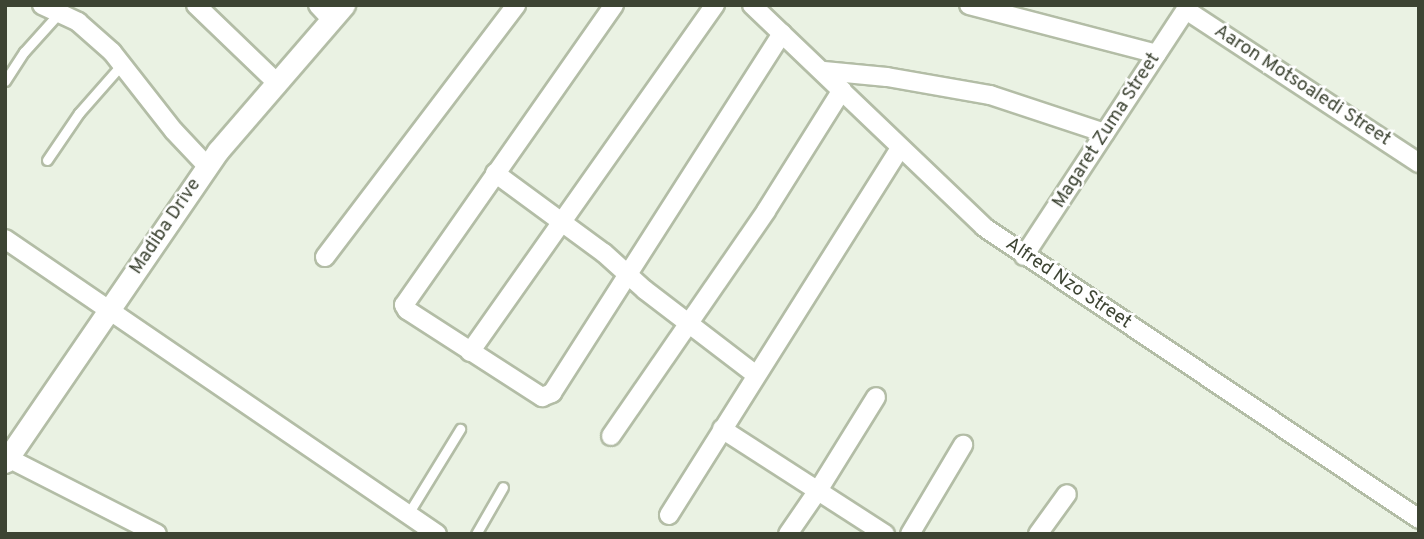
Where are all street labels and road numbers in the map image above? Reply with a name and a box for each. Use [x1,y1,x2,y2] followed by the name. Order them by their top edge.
[1209,20,1395,152] street label: Aaron Motsoaledi Street
[1048,49,1166,213] street label: Magaret Zuma Street
[126,175,206,279] street label: Madiba Drive
[1001,233,1135,335] street label: Alfred Nzo Street

